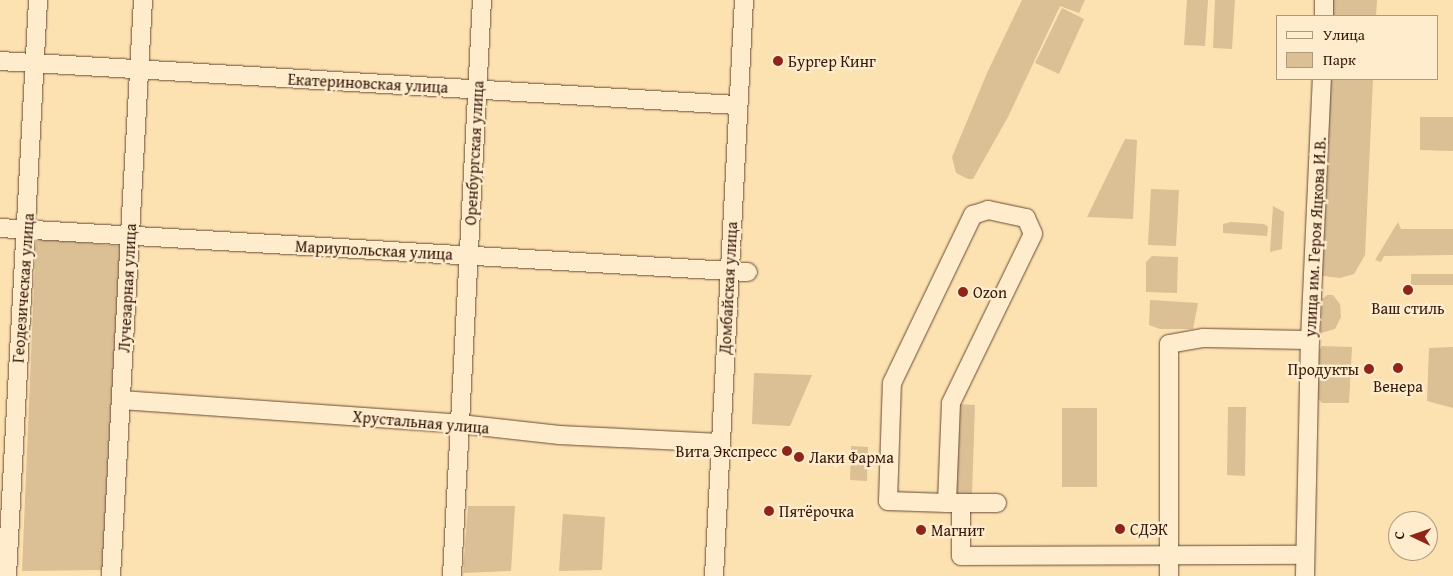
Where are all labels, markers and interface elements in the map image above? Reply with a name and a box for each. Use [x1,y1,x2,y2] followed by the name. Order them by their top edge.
[1276,15,1438,80] legend
[1323,24,1365,45] text: Улица
[1323,49,1356,70] text: Парк
[788,51,876,71] place label: Бургер Кинг
[772,55,784,67] marker: Бургер Кинг
[287,69,449,97] street label: Екатериновская улица
[461,80,487,226] street label: Оренбургская улица
[1300,136,1330,338] street label: улица им. Героя Яцкова И.В.
[8,212,38,364] street label: Геодезическая улица
[715,221,741,355] street label: Домбайская улица
[114,223,140,353] street label: Лучезарная улица
[295,236,453,264] street label: Мариупольская улица
[973,282,1007,302] place label: Ozon
[1402,284,1414,296] marker: Ваш стиль
[957,286,969,298] marker: Ozon
[1371,298,1445,318] place label: Ваш стиль
[1288,359,1359,379] place label: Продукты
[1392,362,1404,374] marker: Венера
[1363,363,1375,375] marker: Продукты
[1373,376,1423,396] place label: Венера
[352,406,490,438] street label: Хрустальная улица
[676,441,777,461] place label: Вита Экспресс
[781,445,793,457] marker: Вита Экспресс
[809,447,894,467] place label: Лаки Фарма
[793,451,805,463] marker: Лаки Фарма
[779,501,854,521] place label: Пятёрочка
[763,505,775,517] marker: Пятёрочка
[1388,511,1438,561] north arrow
[1130,519,1168,539] place label: СДЭК
[931,520,984,540] place label: Магнит
[1114,523,1126,535] marker: СДЭК
[915,524,927,536] marker: Магнит
[1389,531,1409,540] text: С

